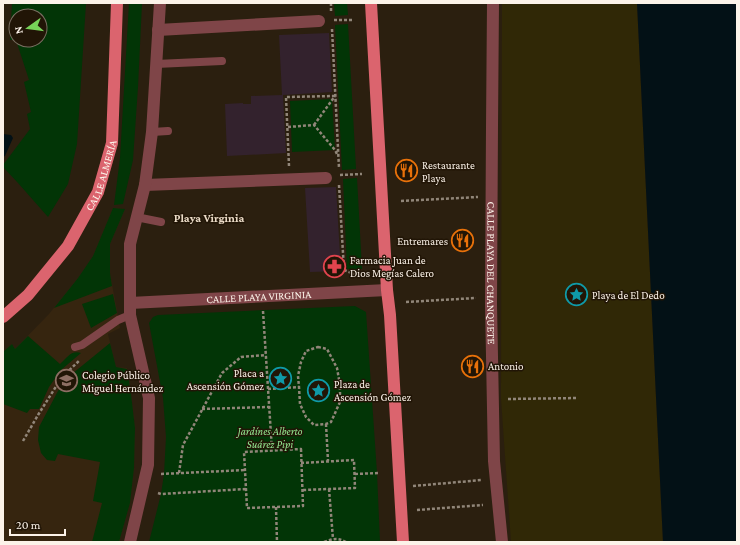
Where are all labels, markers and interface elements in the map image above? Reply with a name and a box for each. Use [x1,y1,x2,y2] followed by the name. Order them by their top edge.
[8,8,48,48] north arrow
[11,25,25,36] text: N
[83,138,119,213] street label: CALLE ALMERÍA
[394,158,420,184] restaurant icon: Restaurante Playa
[422,159,475,185] place label: Restaurante Playa
[485,202,498,345] street label: CALLE PLAYA DEL CHANQUETE
[174,211,244,225] district label: Playa Virginia
[450,228,476,254] restaurant icon: Entremares
[397,235,448,247] place label: Entremares
[322,253,348,279] pharmacy icon: Farmacia Juan de Dios Megías Calero
[350,254,435,280] place label: Farmacia Juan de Dios Megías Calero
[563,282,589,308] place icon: Playa de El Dedo
[206,288,312,305] street label: CALLE PLAYA VIRGINIA
[592,289,665,302] place label: Playa de El Dedo
[460,353,486,379] restaurant icon: Antonio
[488,360,524,372] place label: Antonio
[267,366,293,392] place icon: Placa a Ascensión Gómez
[187,367,264,392] place label: Placa a Ascensión Gómez
[53,368,79,394] school or university icon: Colegio Público Miguel Hernández
[82,369,163,395] place label: Colegio Público Miguel Hernández
[305,377,331,403] place icon: Plaza de Ascensión Gómez
[334,378,412,403] place label: Plaza de Ascensión Gómez
[235,425,303,451] park label: Jardínes Alberto Suárez Pipi
[10,511,65,537] scale bar
[16,518,41,532] text: 20 m

